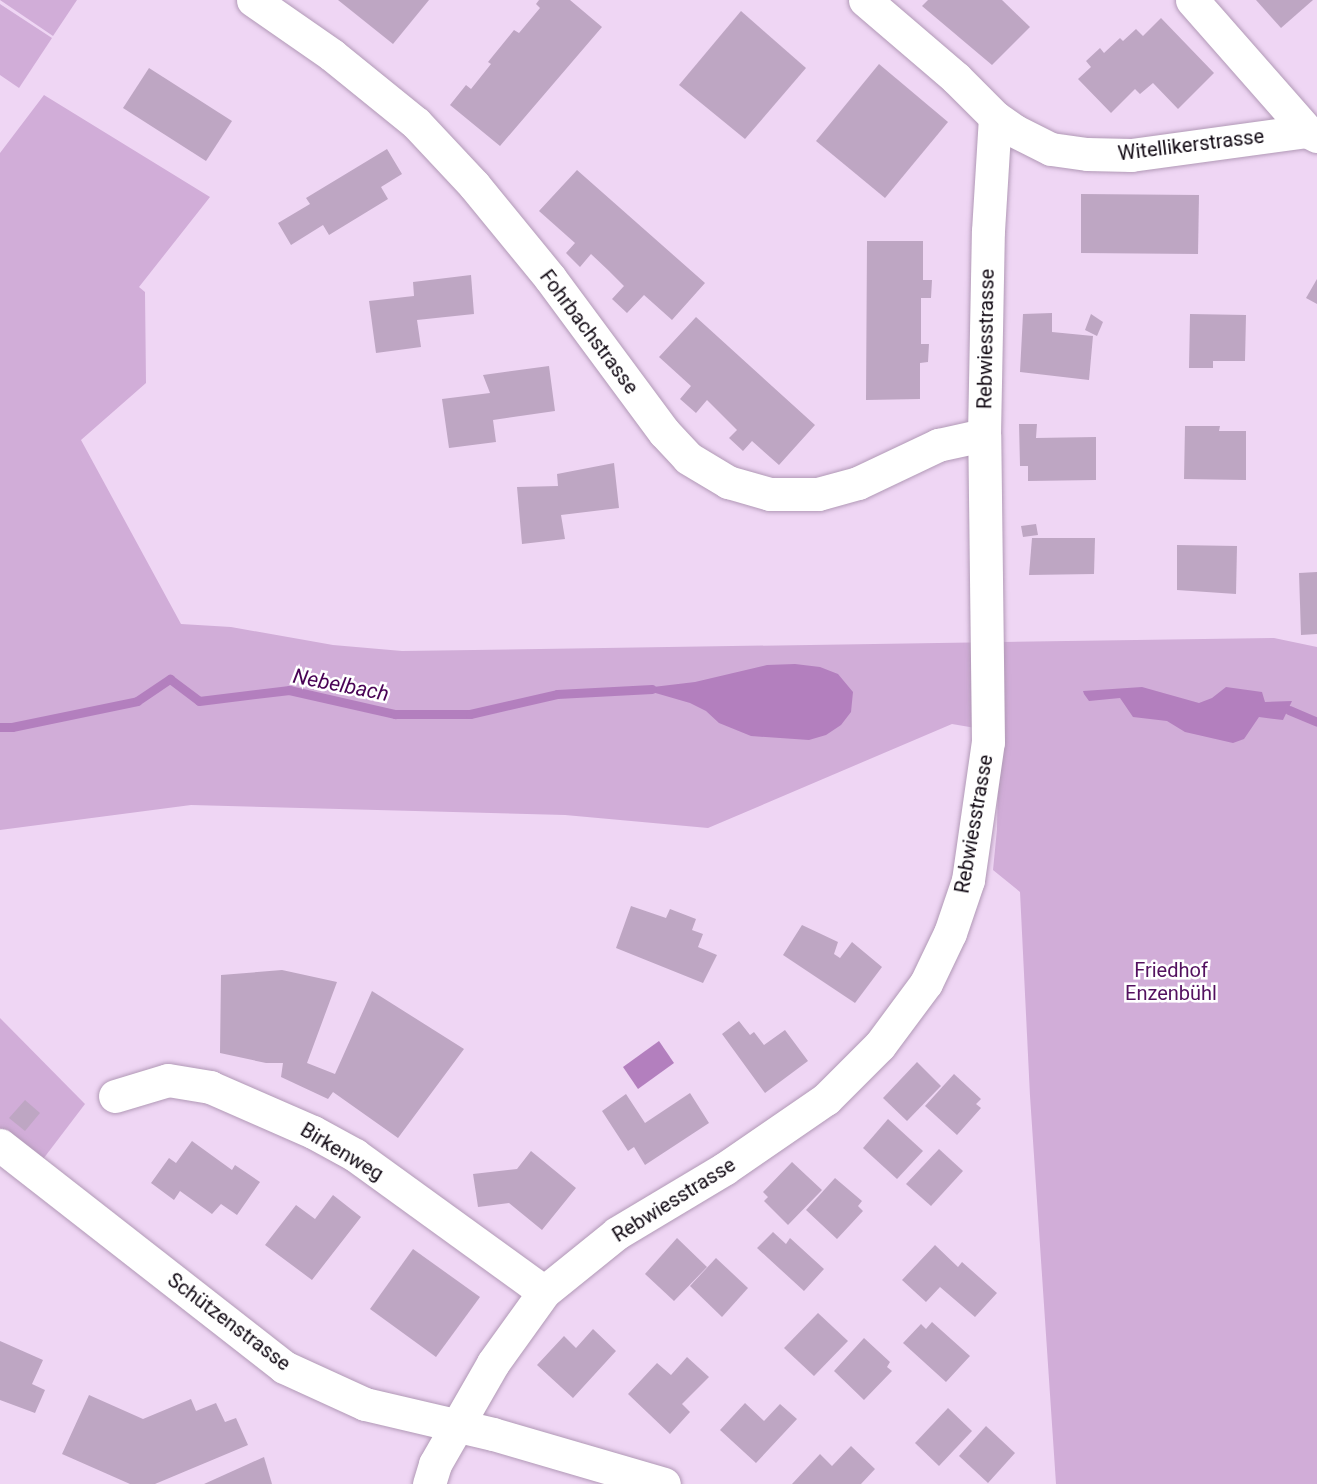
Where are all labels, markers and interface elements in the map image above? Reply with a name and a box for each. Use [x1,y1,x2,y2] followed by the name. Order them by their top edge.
[1117,124,1265,166] street label: Witellikerstrasse
[535,265,643,399] street label: Fohrbachstrasse
[973,269,999,409] street label: Rebwiesstrasse
[291,663,391,707] water label: Nebelbach
[950,753,998,895] street label: Rebwiesstrasse
[1125,958,1217,1005] park label: Friedhof Enzenbühl
[296,1118,388,1186] street label: Birkenweg
[608,1153,740,1247] street label: Rebwiesstrasse
[163,1268,295,1376] street label: Schützenstrasse

